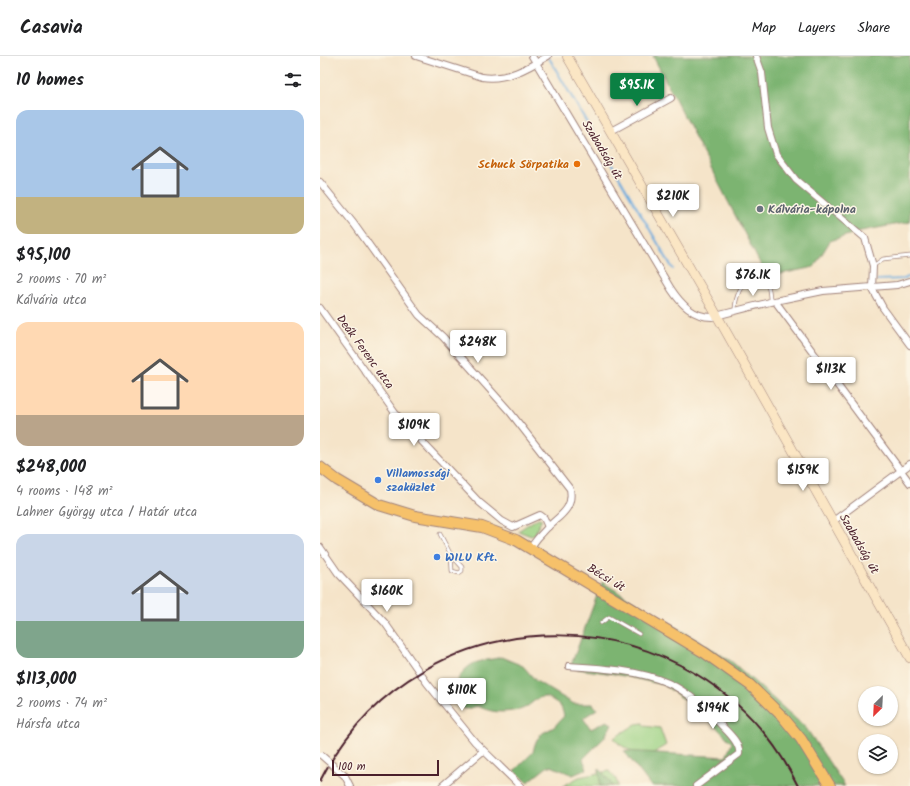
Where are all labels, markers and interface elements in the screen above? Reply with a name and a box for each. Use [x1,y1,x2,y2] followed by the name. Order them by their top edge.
[20,13,83,43] text: Casavia
[752,17,776,39] text: Map
[798,17,836,39] text: Layers
[858,17,890,39] text: Share
[16,67,84,94] text: 10 homes
[282,69,304,91] icon: filters
[604,73,670,107] pin: $95.1K
[619,75,655,96] text: $95.1K
[577,116,628,184] street label: Szabadság út
[124,136,196,208] icon: home
[478,155,569,174] place label: Schuck Sörpatika
[572,159,582,169] marker: Schuck Sörpatika
[645,184,701,218] pin: $210K
[656,186,690,207] text: $210K
[768,200,856,219] place label: Kálvária-kápolna
[755,204,765,214] marker: Kálvária-kápolna
[16,242,70,269] text: $95,100
[720,263,786,297] pin: $76.1K
[735,265,771,286] text: $76.1K
[16,269,106,290] text: 2 rooms · 70 m²
[16,290,87,311] text: Kálvária utca
[331,311,399,394] street label: Deák Ferenc utca
[450,330,506,364] pin: $248K
[459,332,497,353] text: $248K
[124,348,196,420] icon: home
[803,357,859,391] pin: $113K
[816,359,846,380] text: $113K
[386,413,442,447] pin: $109K
[398,415,430,436] text: $109K
[16,454,86,481] text: $248,000
[775,458,831,492] pin: $159K
[787,460,819,481] text: $159K
[386,464,451,497] place label: Villamossági szaküzlet
[373,475,383,485] marker: Villamossági szaküzlet
[16,481,113,502] text: 4 rooms · 148 m²
[16,502,197,523] text: Lahner György utca / Határ utca
[834,510,884,578] street label: Szabadság út
[445,548,497,567] place label: WILU Kft.
[432,552,442,562] marker: WILU Kft.
[583,559,629,597] street label: Bécsi út
[124,560,196,632] icon: home
[359,579,415,613] pin: $160K
[370,581,404,602] text: $160K
[16,666,76,693] text: $113,000
[434,678,490,712] pin: $110K
[447,680,477,701] text: $110K
[858,686,898,726] north arrow
[858,686,898,774] map controls
[16,693,107,714] text: 2 rooms · 74 m²
[685,696,741,730] pin: $194K
[696,698,730,719] text: $194K
[16,714,80,735] text: Hársfa utca
[858,734,898,774] button: layers
[332,758,439,777] scale bar
[338,758,366,776] text: 100 m

